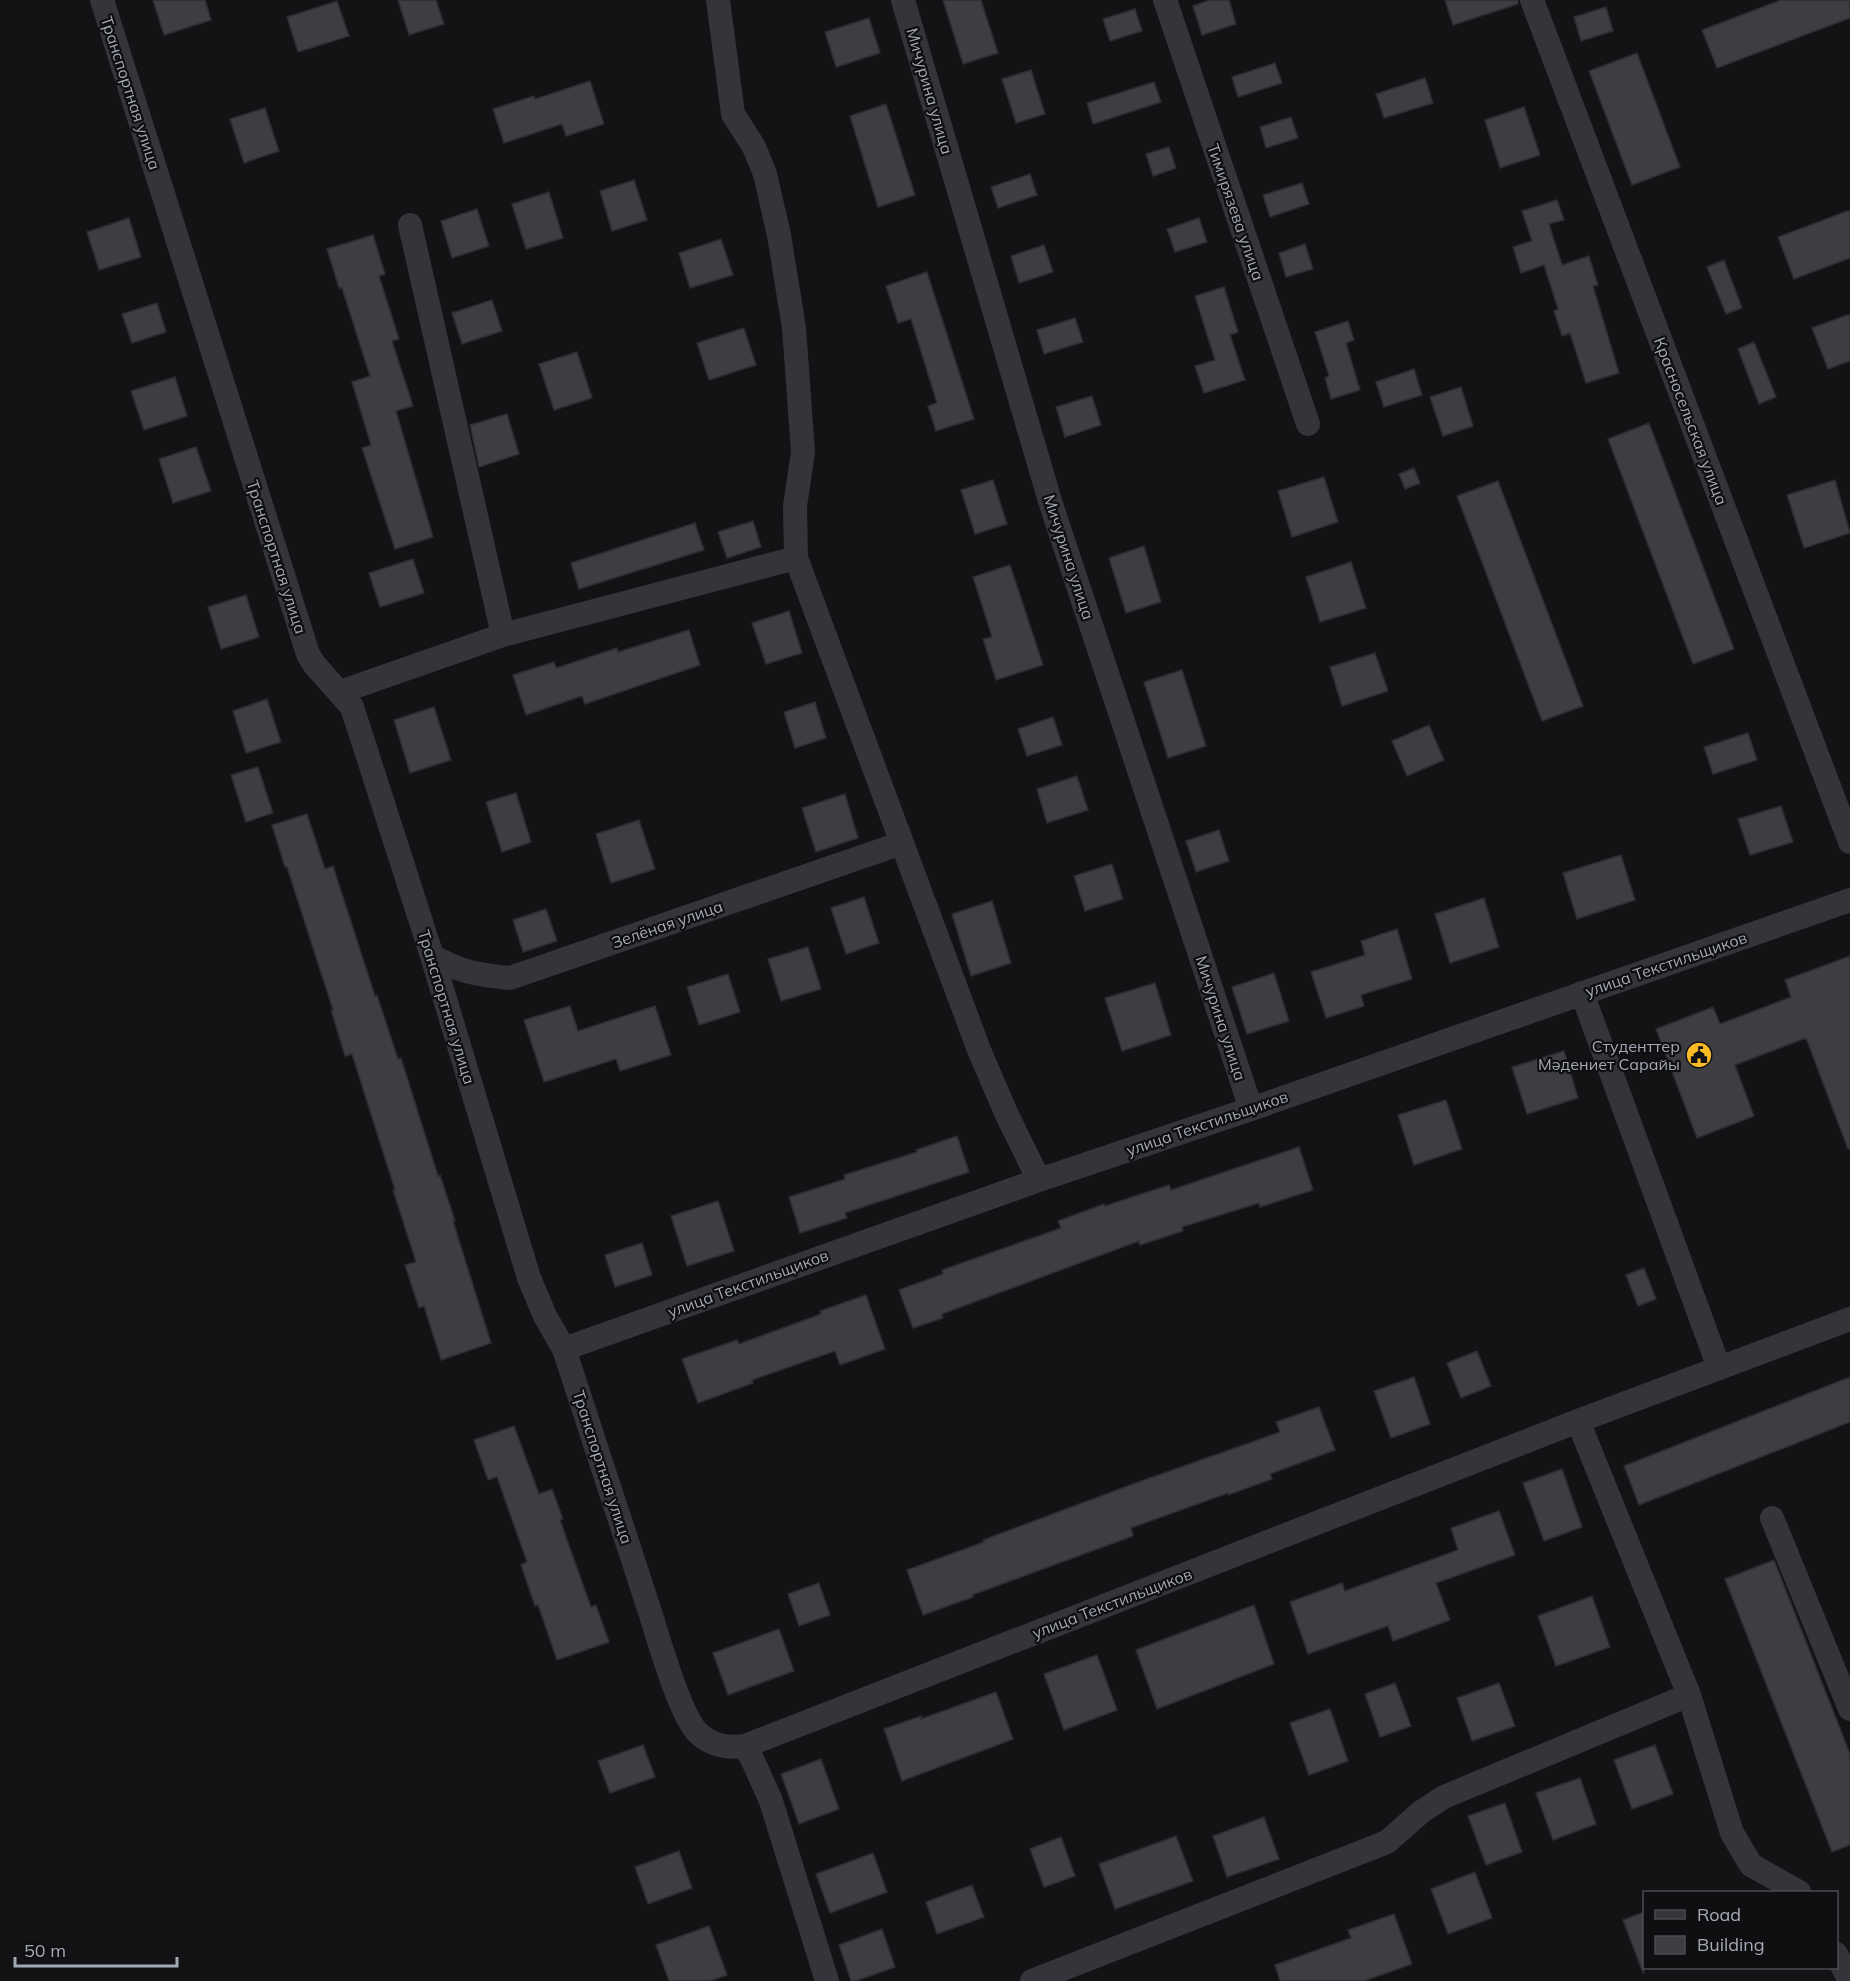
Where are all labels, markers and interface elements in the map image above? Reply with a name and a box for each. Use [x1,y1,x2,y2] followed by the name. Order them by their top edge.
[97,14,165,172] street label: Транспортная улица
[902,26,958,156] street label: Мичурина улица
[1203,141,1269,283] street label: Тимирязева улица
[1650,334,1732,508] street label: Красносельская улица
[243,478,311,636] street label: Транспортная улица
[1039,492,1099,622] street label: Мичурина улица
[609,896,725,952] street label: Зелёная улица
[414,927,480,1087] street label: Транспортная улица
[1583,927,1750,1001] street label: улица Текстильщиков
[1191,953,1251,1083] street label: Мичурина улица
[1538,1036,1680,1074] place label: Студенттер Мәдениет Сарайы
[1684,1040,1714,1070] public building icon: Студенттер Мәдениет Сарайы
[1124,1086,1291,1160] street label: улица Текстильщиков
[665,1245,831,1321] street label: улица Текстильщиков
[569,1388,637,1546] street label: Транспортная улица
[1029,1563,1195,1643] street label: улица Текстильщиков
[1643,1891,1838,1969] legend
[1697,1903,1741,1926] text: Road
[15,1930,177,1968] scale bar
[1697,1933,1765,1956] text: Building
[24,1939,66,1962] text: 50 m

